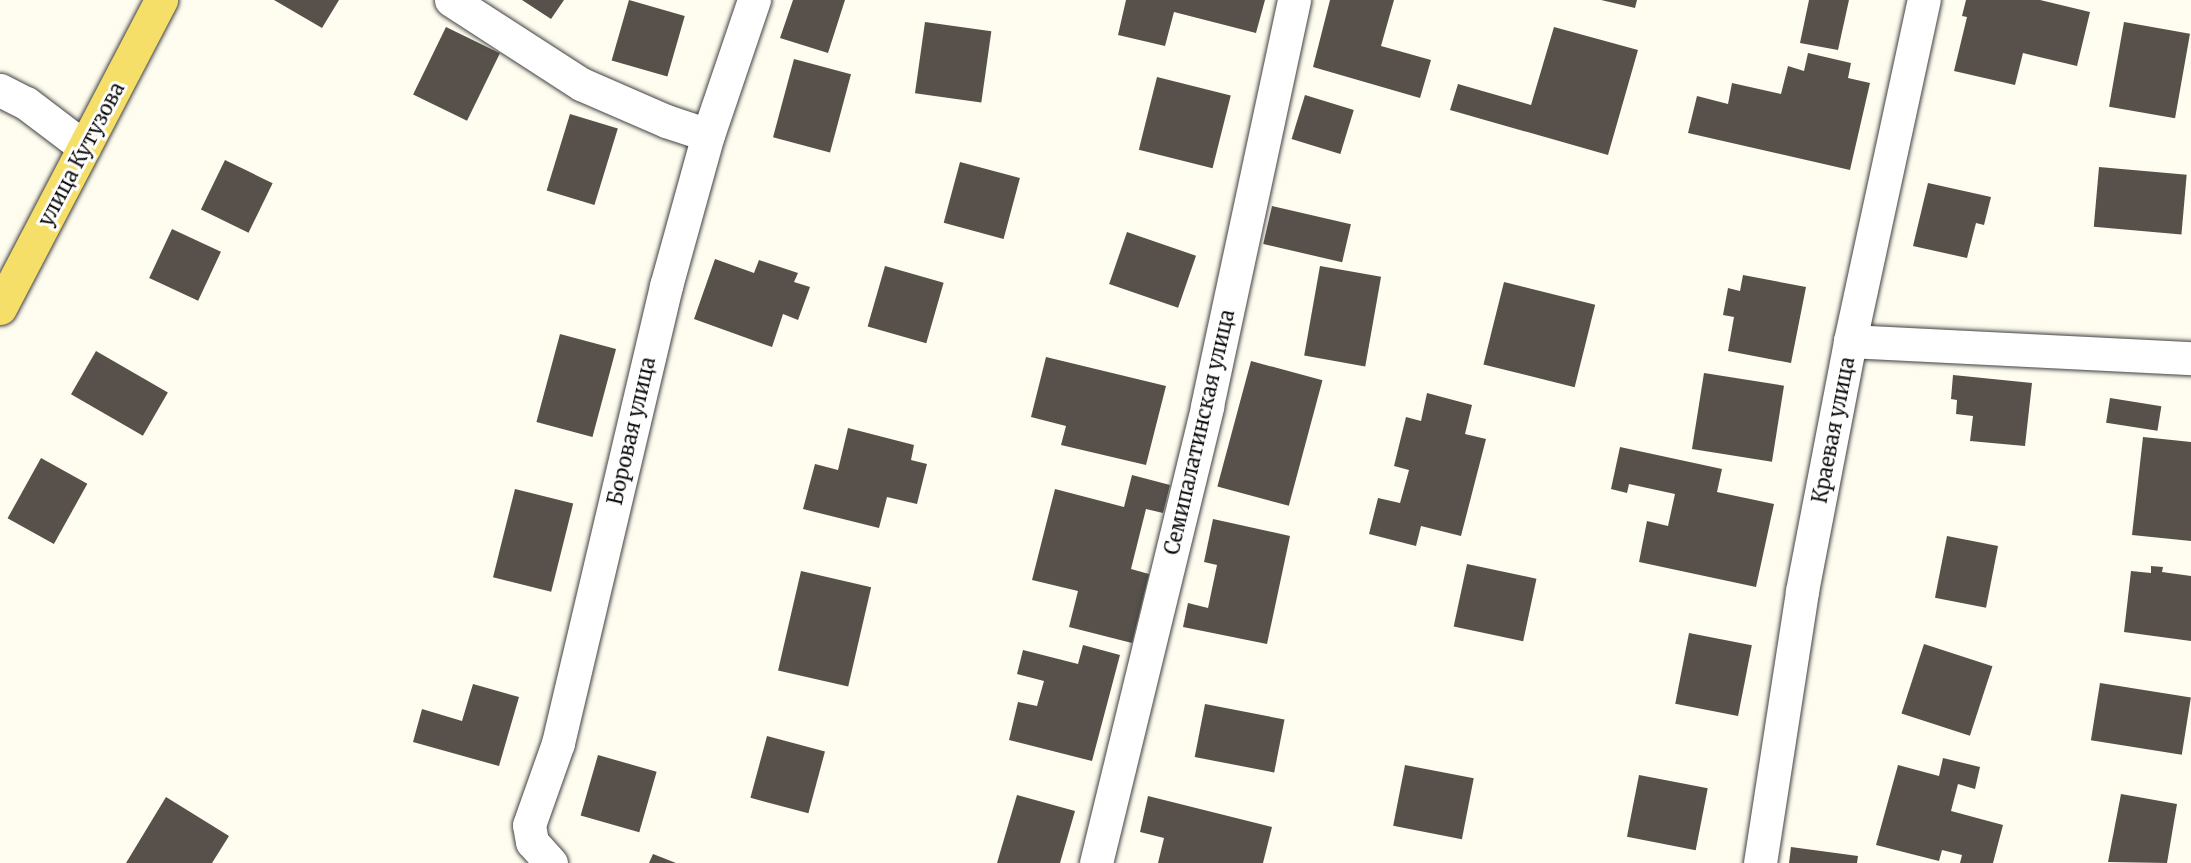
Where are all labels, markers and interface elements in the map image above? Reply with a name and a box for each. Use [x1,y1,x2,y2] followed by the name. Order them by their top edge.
[33,78,129,230] street label: улица Кутузова
[1159,307,1239,557] street label: Семипалатинская улица
[602,355,660,507] street label: Боровая улица
[1807,355,1859,505] street label: Краевая улица

